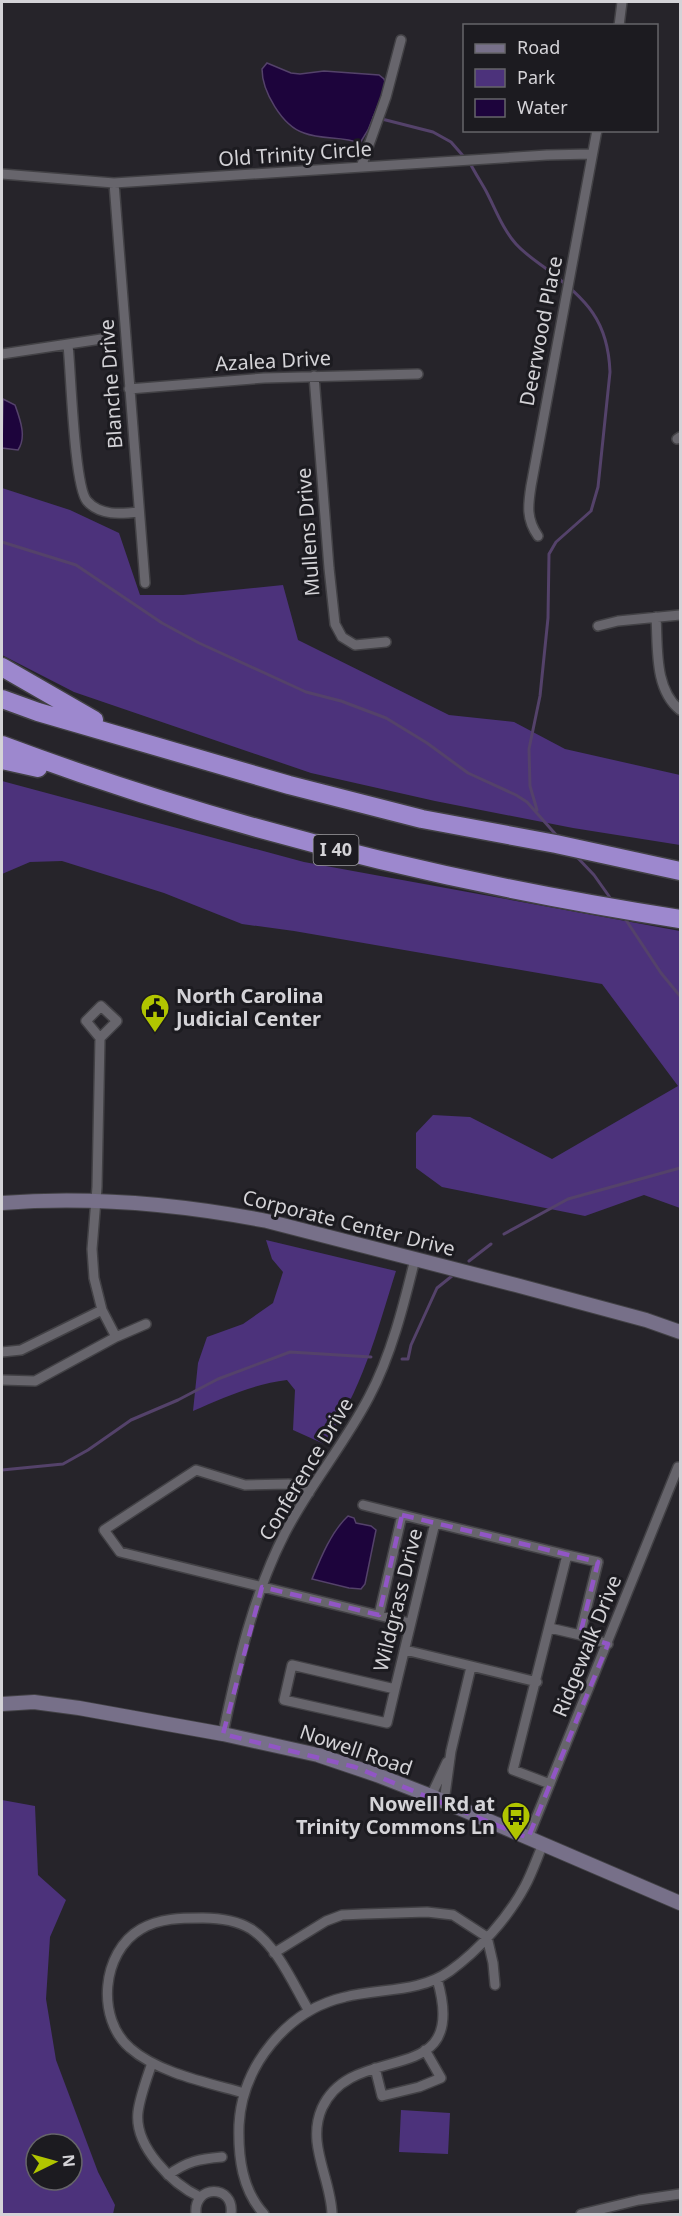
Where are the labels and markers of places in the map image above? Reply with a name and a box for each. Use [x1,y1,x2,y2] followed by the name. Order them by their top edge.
[174,982,323,1032] place label: North Carolina Judicial Center
[139,992,171,1034] public building icon: North Carolina Judicial Center
[296,1790,495,1840] place label: Nowell Rd at Trinity Commons Ln
[500,1800,532,1842] bus stop icon: Nowell Rd at Trinity Commons Ln

